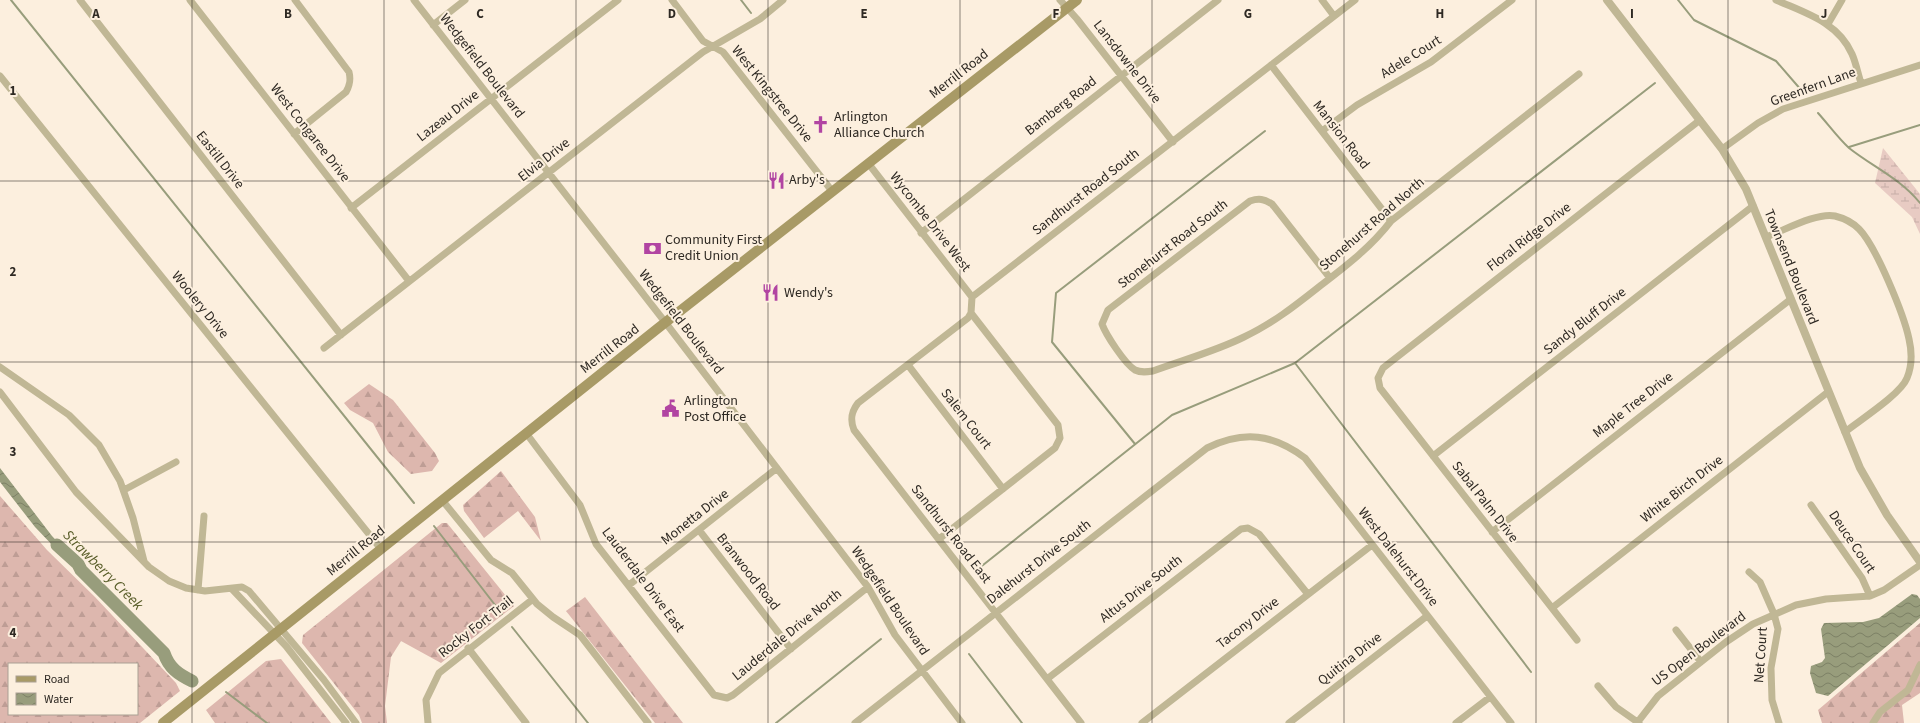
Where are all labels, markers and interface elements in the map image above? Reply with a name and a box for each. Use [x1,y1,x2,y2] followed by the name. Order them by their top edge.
[91,5,100,23] text: A
[284,5,292,23] text: B
[476,5,484,23] text: C
[668,5,676,23] text: D
[860,5,868,23] text: E
[1053,5,1060,23] text: F
[1244,5,1252,23] text: G
[1436,5,1444,23] text: H
[1630,5,1634,23] text: I
[1821,5,1827,23] text: J
[435,9,529,123] street label: Wedgefield Boulevard
[1088,16,1166,108] street label: Lansdowne Drive
[1377,30,1446,84] street label: Adele Court
[727,41,817,147] street label: West Kingstree Drive
[925,44,993,104] street label: Merrill Road
[1767,62,1859,112] street label: Greenfern Lane
[1021,72,1101,140] street label: Bamberg Road
[265,80,355,186] street label: West Congaree Drive
[10,82,17,100] text: 1
[413,85,483,147] street label: Lazeau Drive
[1308,96,1374,174] street label: Mansion Road
[834,107,925,143] place label: Arlington Alliance Church
[811,115,831,135] church icon: Arlington Alliance Church
[191,127,249,193] street label: Eastill Drive
[514,133,574,187] street label: Elvia Drive
[1028,144,1144,240] street label: Sandhurst Road South
[885,168,975,276] street label: Wycombe Drive West
[766,170,786,190] restaurant icon: Arby's
[789,170,825,190] place label: Arby's
[1315,173,1429,275] street label: Stonehurst Road North
[1114,195,1232,293] street label: Stonehurst Road South
[1483,198,1575,276] street label: Floral Ridge Drive
[1759,206,1823,328] street label: Townsend Boulevard
[665,230,762,266] place label: Community First Credit Union
[642,238,662,258] bank icon: Community First Credit Union
[10,263,17,281] text: 2
[634,265,728,379] street label: Wedgefield Boulevard
[167,267,233,343] street label: Woolery Drive
[1539,282,1631,360] street label: Sandy Bluff Drive
[761,283,781,303] restaurant icon: Wendy's
[784,283,833,303] place label: Wendy's
[576,319,644,379] street label: Merrill Road
[1589,367,1677,443] street label: Maple Tree Drive
[936,384,996,454] street label: Salem Court
[684,391,746,427] place label: Arlington Post Office
[661,399,681,419] public building icon: Arlington Post Office
[10,443,17,461] text: 3
[1636,450,1728,528] street label: White Birch Drive
[1447,457,1523,547] street label: Sabal Palm Drive
[906,480,996,588] street label: Sandhurst Road East
[657,484,733,550] street label: Monetta Drive
[1353,503,1443,611] street label: West Dalehurst Drive
[1824,507,1881,578] street label: Deuce Court
[983,515,1095,609] street label: Dalehurst Drive South
[322,521,390,581] street label: Merrill Road
[597,523,689,637] street label: Lauderdale Drive East
[58,525,149,616] water label: Strawberry Creek
[711,529,785,615] street label: Branwood Road
[846,542,934,660] street label: Wedgefield Boulevard
[1095,550,1187,628] street label: Altus Drive South
[728,584,846,686] street label: Lauderdale Drive North
[434,591,518,663] street label: Rocky Fort Trail
[1212,592,1284,654] street label: Tacony Drive
[1648,607,1750,691] street label: US Open Boulevard
[10,624,17,642] text: 4
[1749,626,1773,684] street label: Net Court
[1314,628,1386,690] street label: Quitina Drive
[8,663,138,715] legend
[44,671,70,688] text: Road
[44,691,74,708] text: Water

